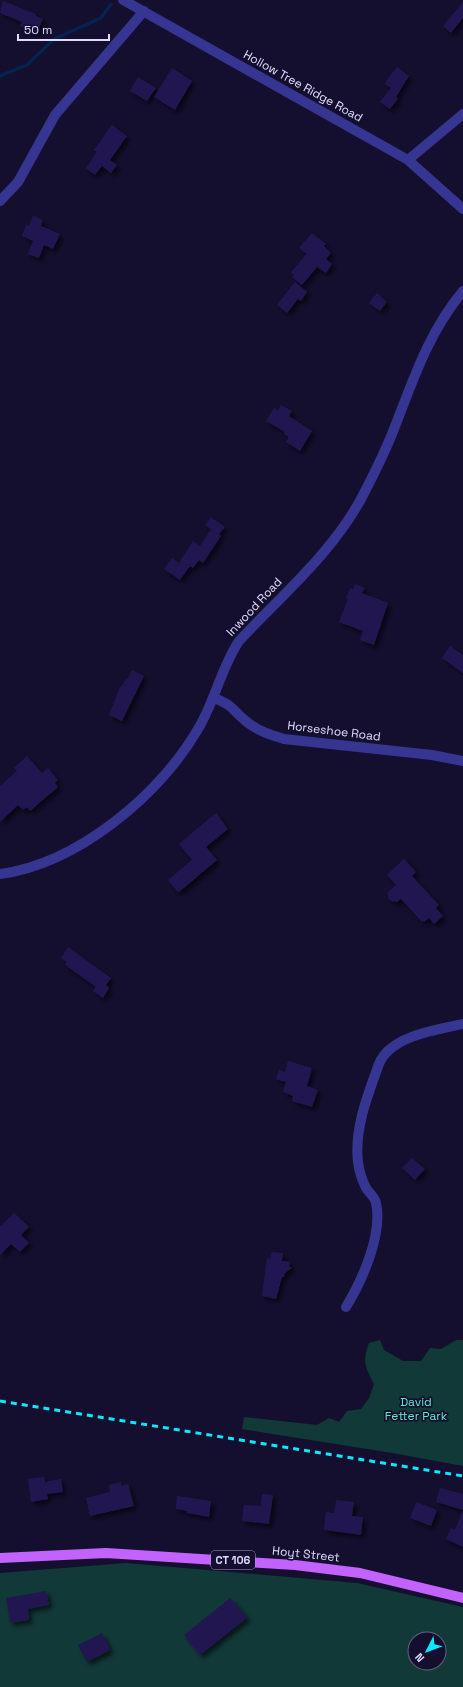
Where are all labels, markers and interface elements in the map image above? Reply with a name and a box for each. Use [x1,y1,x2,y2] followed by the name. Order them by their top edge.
[18,16,109,42] scale bar
[24,22,52,38] text: 50 m
[240,46,366,126] street label: Hollow Tree Ridge Road
[223,574,285,640] street label: Inwood Road
[286,717,382,745] street label: Horseshoe Road
[385,1394,448,1424] park label: David Fetter Park
[271,1542,341,1566] street label: Hoyt Street
[211,1551,255,1569] road number: CT 106
[407,1631,447,1671] north arrow
[412,1650,427,1665] text: N

